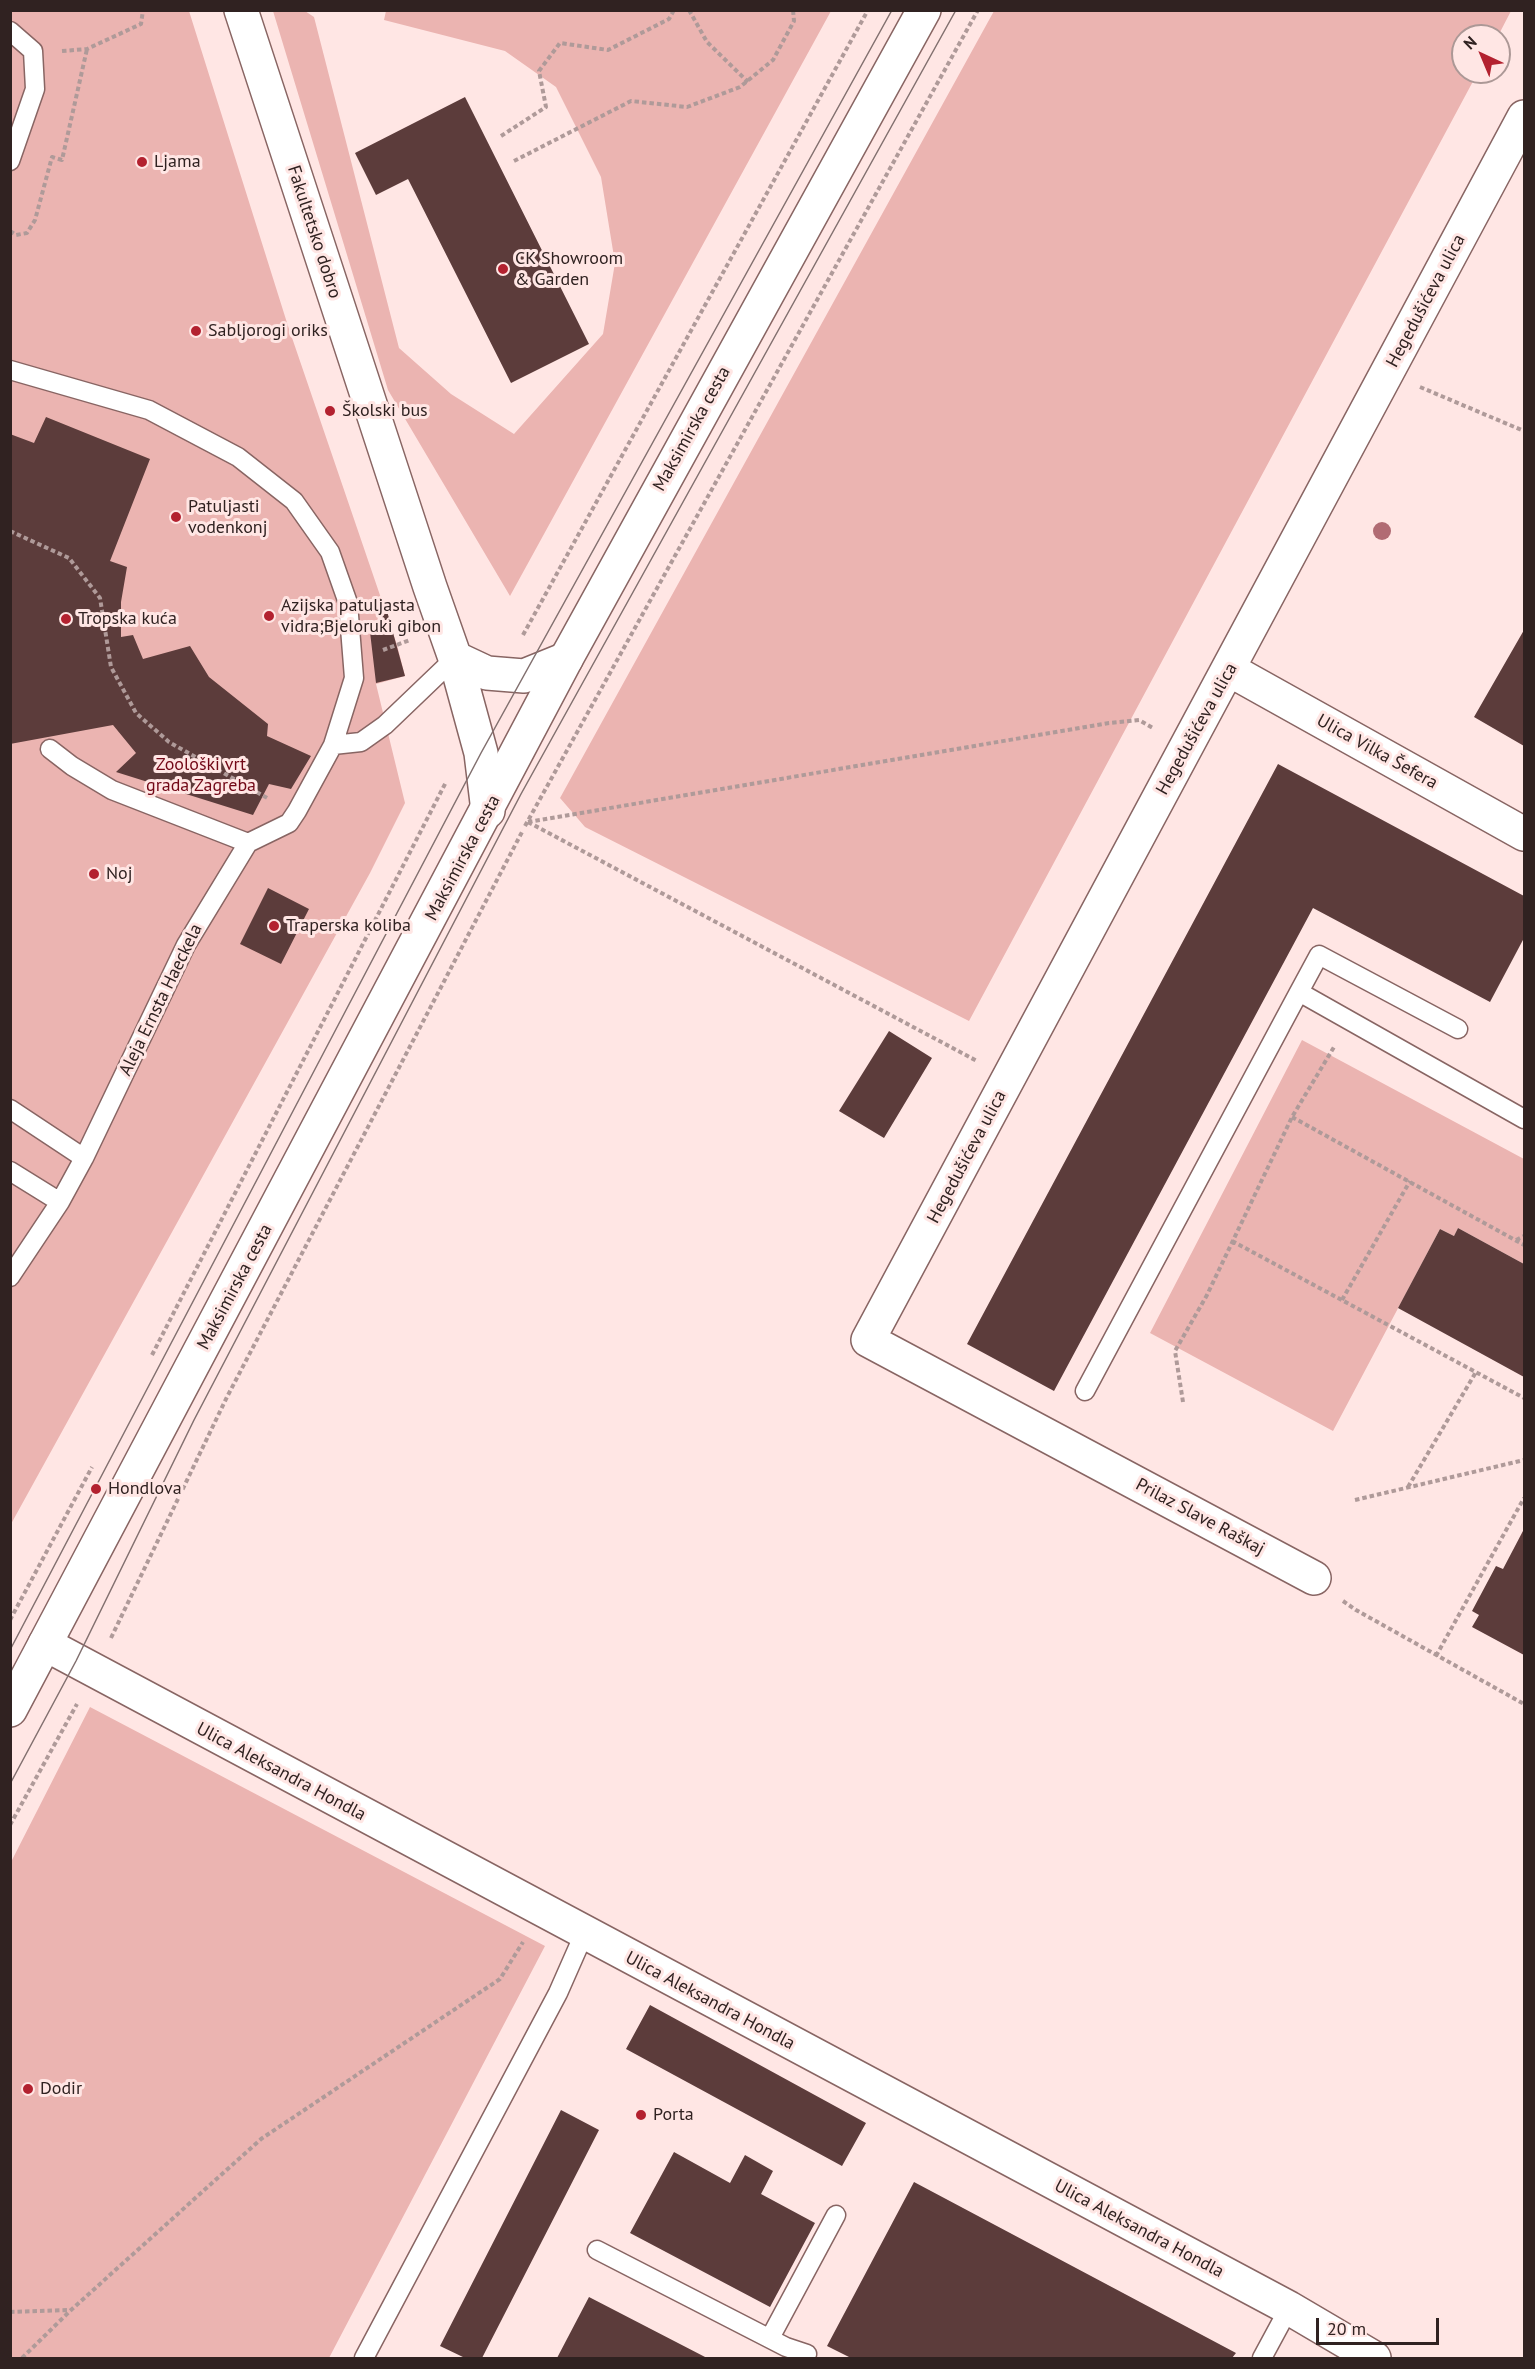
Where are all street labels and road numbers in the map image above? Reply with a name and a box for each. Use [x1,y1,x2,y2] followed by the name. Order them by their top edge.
[282,163,346,301] street label: Fakultetsko dobro
[1382,231,1470,371] street label: Hegedušićeva ulica
[649,363,735,495] street label: Maksimirska cesta
[1152,659,1242,799] street label: Hegedušićeva ulica
[1313,710,1441,794] street label: Ulica Vilka Šefera
[421,792,505,924] street label: Maksimirska cesta
[115,921,207,1079] street label: Aleja Ernsta Haeckela
[923,1087,1011,1227] street label: Hegedušićeva ulica
[193,1221,277,1353] street label: Maksimirska cesta
[1132,1474,1268,1560] street label: Prilaz Slave Raškaj
[193,1718,369,1826] street label: Ulica Aleksandra Hondla
[622,1947,798,2055] street label: Ulica Aleksandra Hondla
[1051,2175,1227,2283] street label: Ulica Aleksandra Hondla

